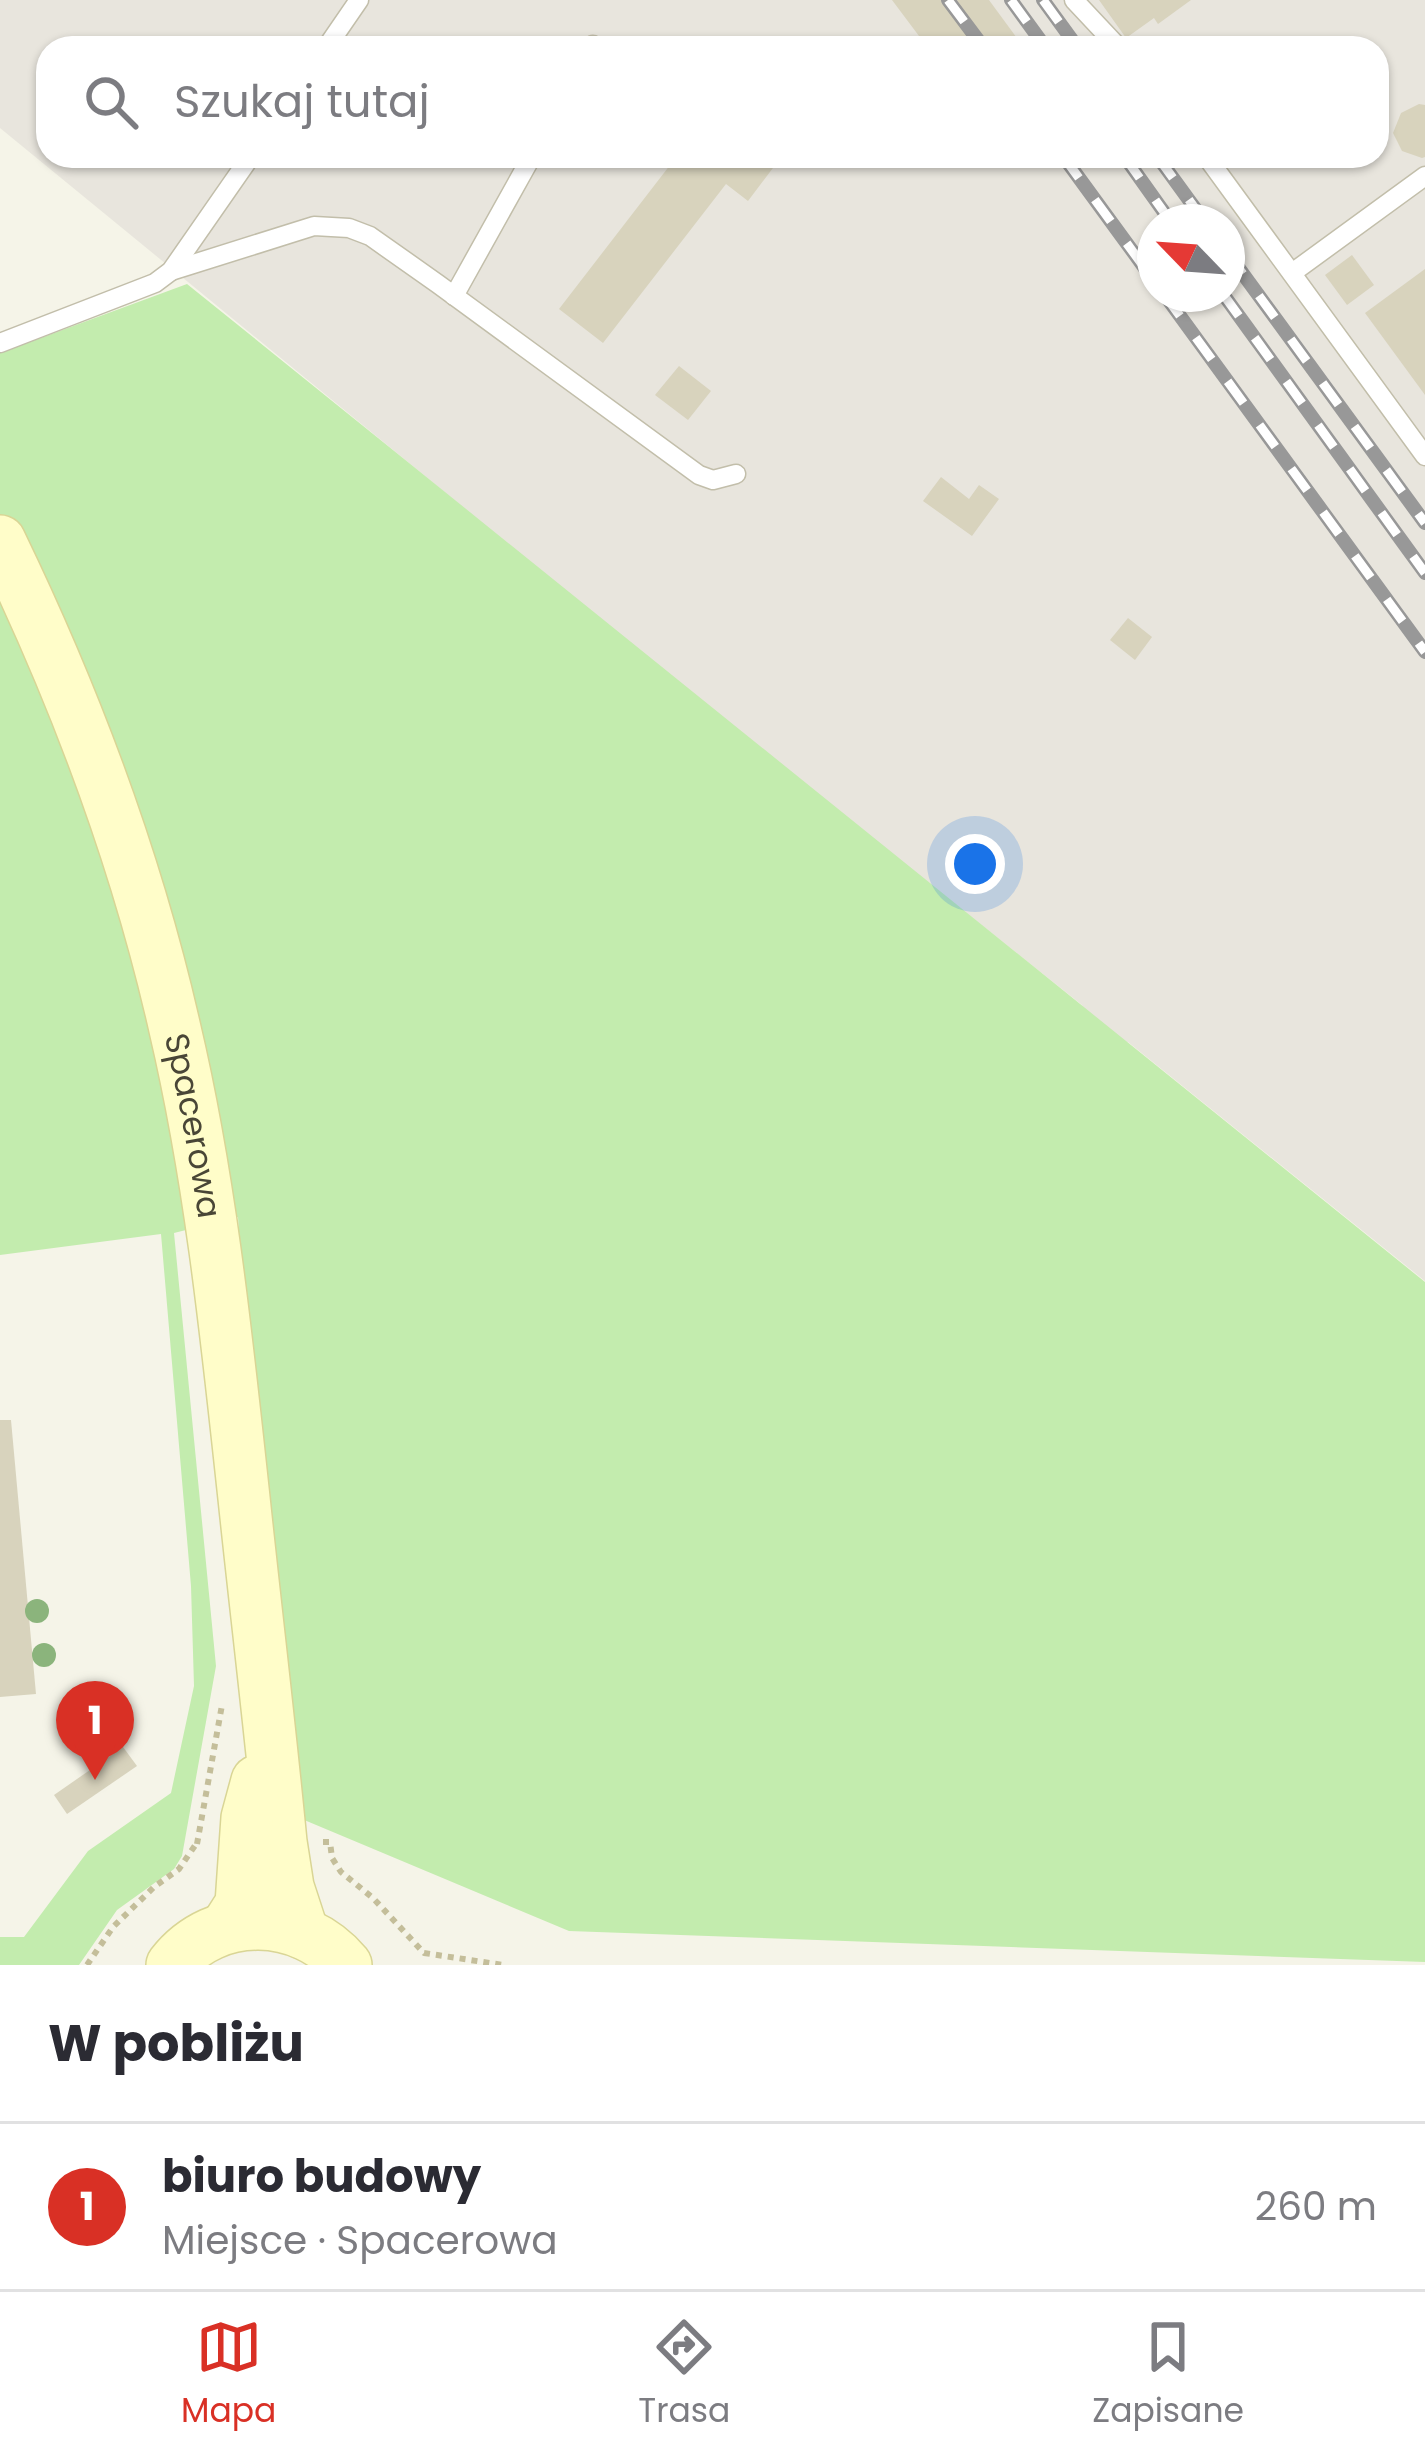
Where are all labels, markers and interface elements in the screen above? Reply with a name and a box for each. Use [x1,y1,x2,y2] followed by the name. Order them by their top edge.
[36,36,1389,168] search box
[78,69,144,135] icon: search
[174,70,430,133] text: Szukaj tutaj
[1137,204,1245,312] north arrow
[945,834,1005,894] your location
[153,1029,233,1221] street label: Spacerowa
[56,1681,134,1780] pin: 1
[48,2007,304,2079] text: W pobliżu
[162,2145,481,2208] text: biuro budowy
[80,2179,94,2234] text: 1
[1255,2179,1377,2234] text: 260 m
[162,2213,558,2268] text: Miejsce · Spacerowa
[181,2314,276,2436] tab: Mapa
[638,2314,730,2436] tab: Trasa
[1092,2314,1244,2436] tab: Zapisane

